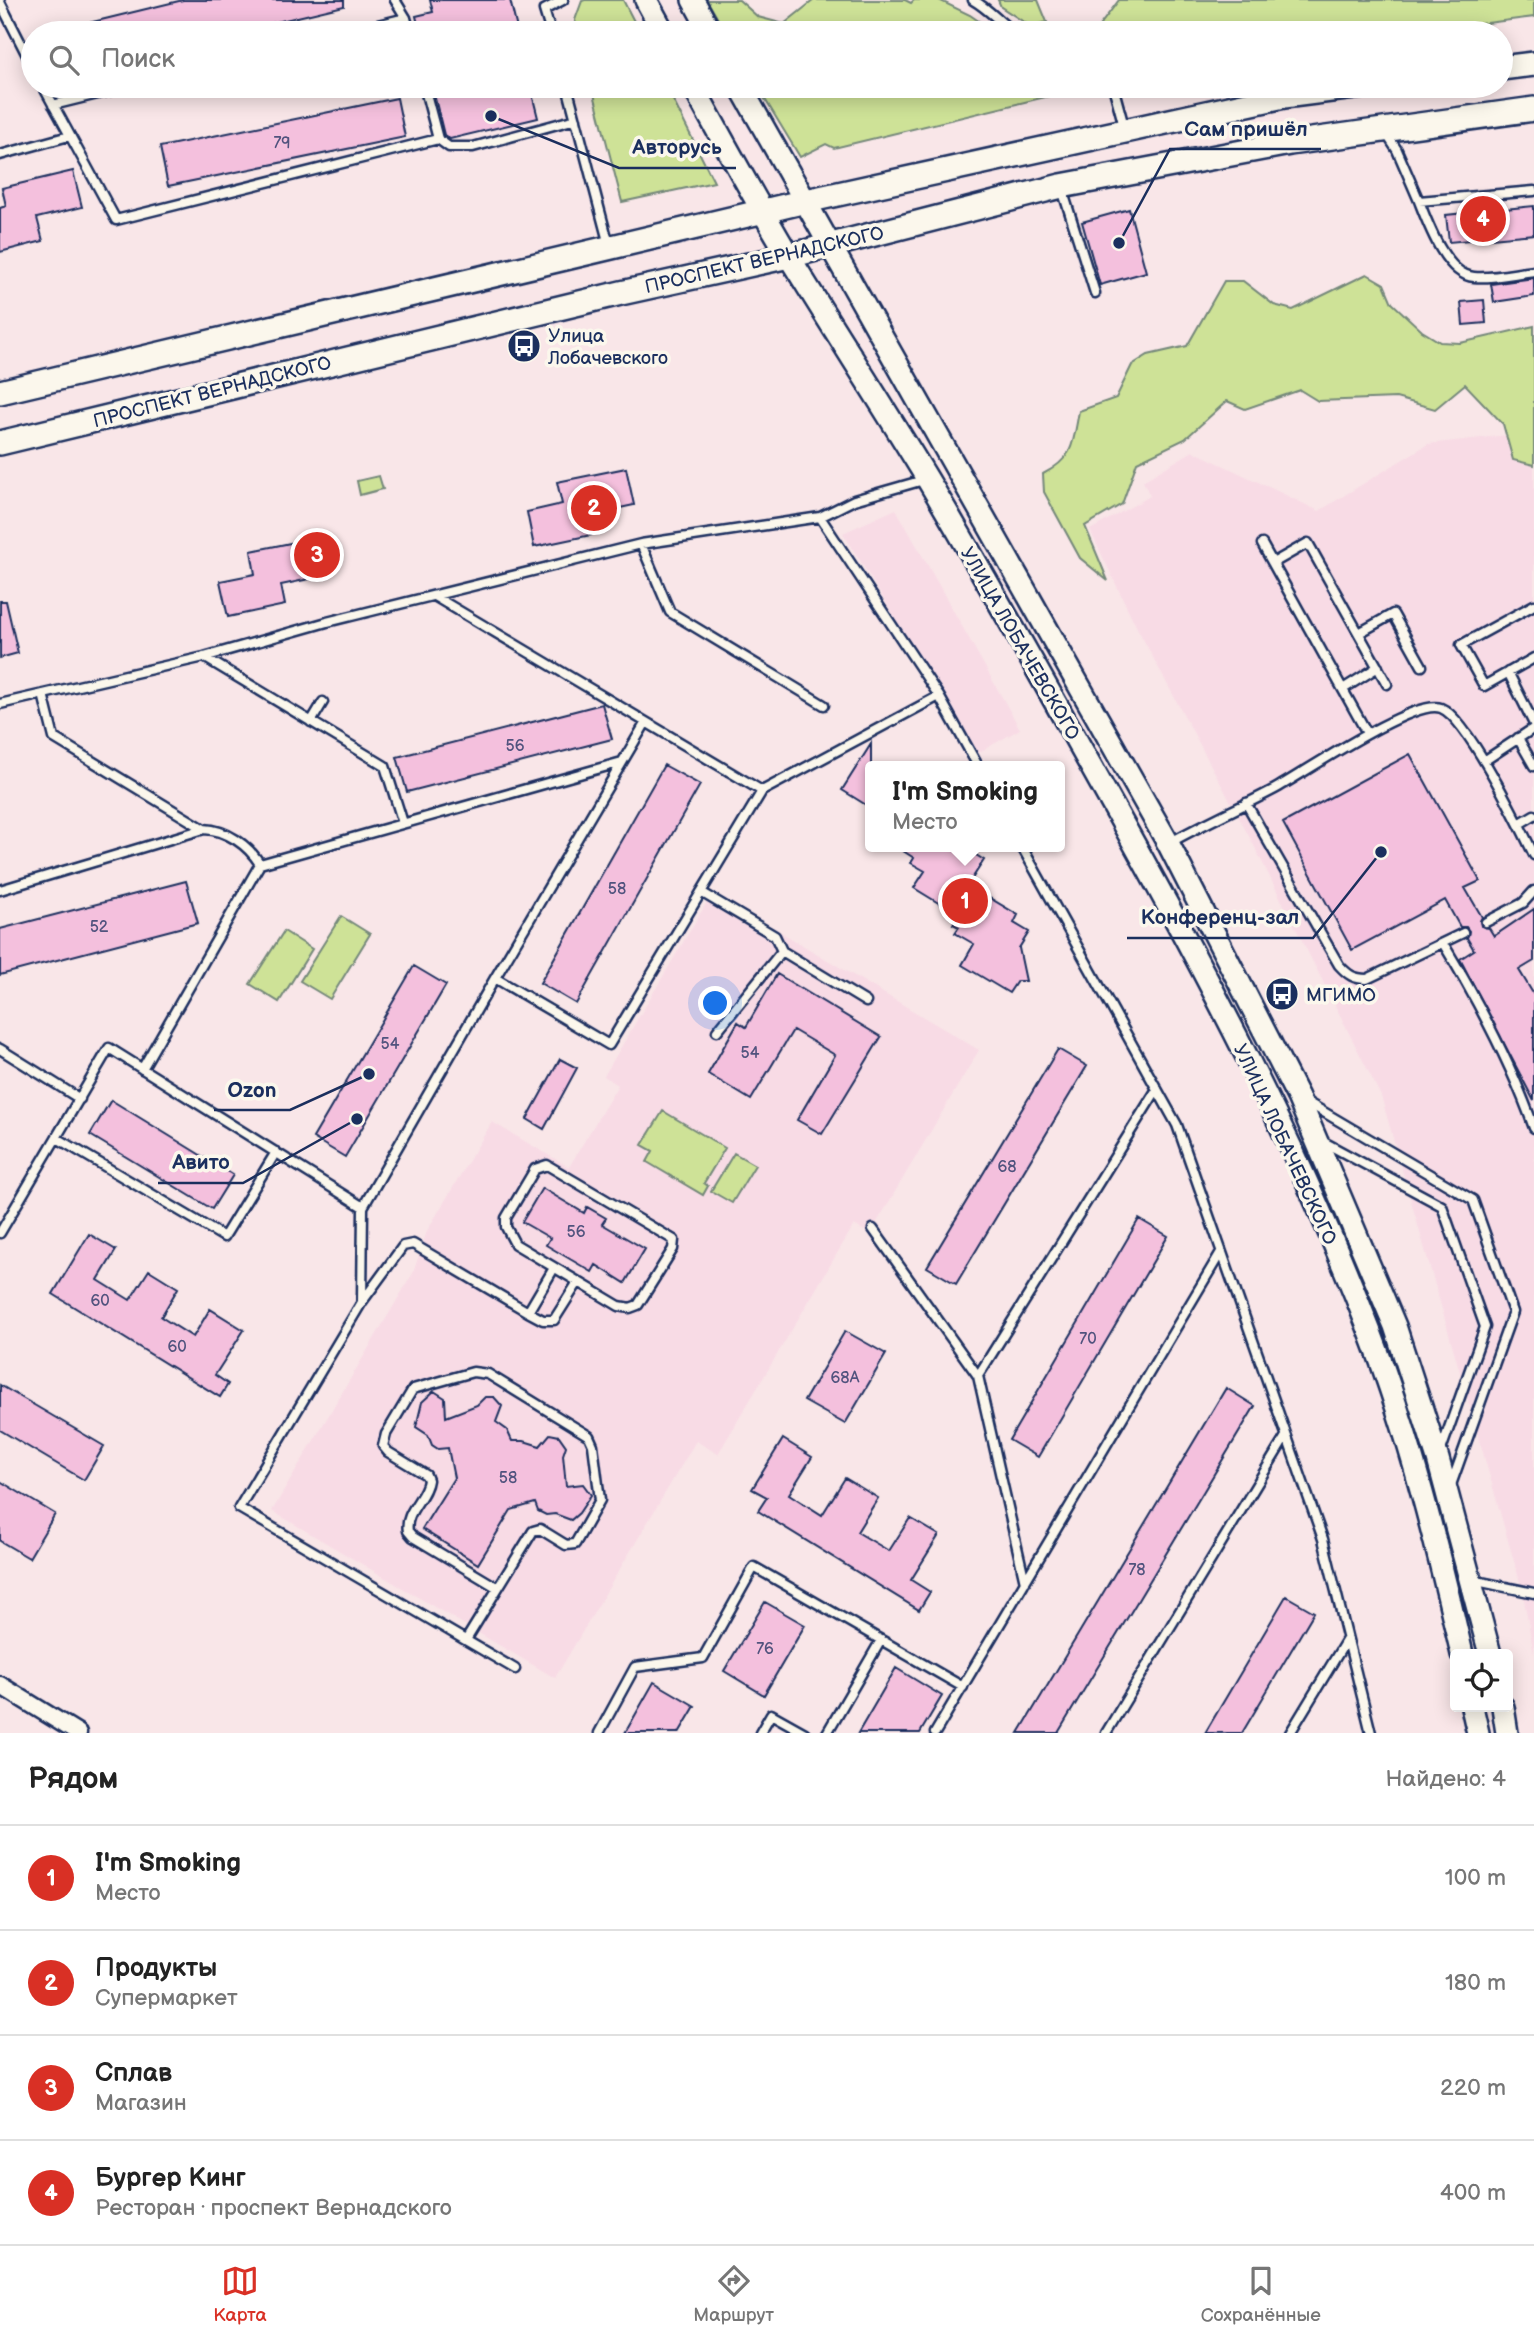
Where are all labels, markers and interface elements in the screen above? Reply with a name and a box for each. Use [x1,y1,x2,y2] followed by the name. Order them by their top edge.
[21,21,1513,98] search box
[45,41,83,79] icon: search
[101,44,175,75] text: Поиск
[1170,107,1321,149] callout: Сам пришёл
[1184,117,1308,142] text: Сам пришёл
[619,126,736,168] callout: Авторусь
[273,134,291,153] house number: 79
[631,135,722,160] text: Авторусь
[1460,193,1506,245] pin: 4
[643,222,886,299] street label: ПРОСПЕКТ ВЕРНАДСКОГО
[547,325,668,370] place label: Улица Лобачевского
[505,327,543,365] bus stop icon: Улица Лобачевского
[91,352,334,433] street label: ПРОСПЕКТ ВЕРНАДСКОГО
[571,482,617,534] pin: 2
[294,529,340,581] pin: 3
[955,543,1085,745] street label: УЛИЦА ЛОБАЧЕВСКОГО
[506,737,525,756] house number: 56
[865,761,1065,852] popup
[892,777,1038,808] text: I'm Smoking
[892,808,958,836] text: Место
[942,875,988,927] pin: 1
[608,880,626,899] house number: 58
[1127,896,1313,938] callout: Конференц-зал
[1141,905,1299,930] text: Конференц-зал
[90,918,109,937] house number: 52
[1263,975,1301,1013] bus stop icon: МГИМО
[1306,984,1376,1007] place label: МГИМО
[698,986,732,1020] your location
[381,1035,400,1054] house number: 54
[1228,1041,1341,1249] street label: УЛИЦА ЛОБАЧЕВСКОГО
[741,1044,760,1063] house number: 54
[214,1068,290,1110] callout: Ozon
[228,1078,276,1103] text: Ozon
[158,1141,243,1183] callout: Авито
[171,1150,230,1175] text: Авито
[997,1158,1017,1177] house number: 68
[567,1223,586,1242] house number: 56
[90,1292,110,1311] house number: 60
[1079,1330,1097,1349] house number: 70
[167,1338,187,1357] house number: 60
[831,1369,860,1388] house number: 68А
[499,1469,517,1488] house number: 58
[1128,1561,1146,1580] house number: 78
[756,1640,774,1659] house number: 76
[1450,1649,1513,1712] map controls
[1450,1649,1513,1712] button: locate
[28,1761,118,1797] text: Рядом
[1386,1765,1506,1793] text: Найдено: 4
[95,1848,241,1879] text: I'm Smoking
[46,1864,56,1892] text: 1
[1445,1864,1506,1892] text: 100 m
[95,1879,161,1907] text: Место
[95,1953,217,1984] text: Продукты
[44,1969,58,1997] text: 2
[1445,1969,1506,1997] text: 180 m
[95,1984,238,2012] text: Супермаркет
[95,2058,172,2089] text: Сплав
[44,2074,58,2102] text: 3
[1440,2074,1506,2102] text: 220 m
[95,2089,187,2117] text: Магазин
[95,2163,246,2194] text: Бургер Кинг
[44,2179,58,2207] text: 4
[1440,2179,1506,2207] text: 400 m
[95,2194,452,2222] text: Ресторан · проспект Вернадского
[213,2262,267,2327] tab: Карта
[693,2262,774,2327] tab: Маршрут
[1201,2262,1321,2327] tab: Сохранённые

